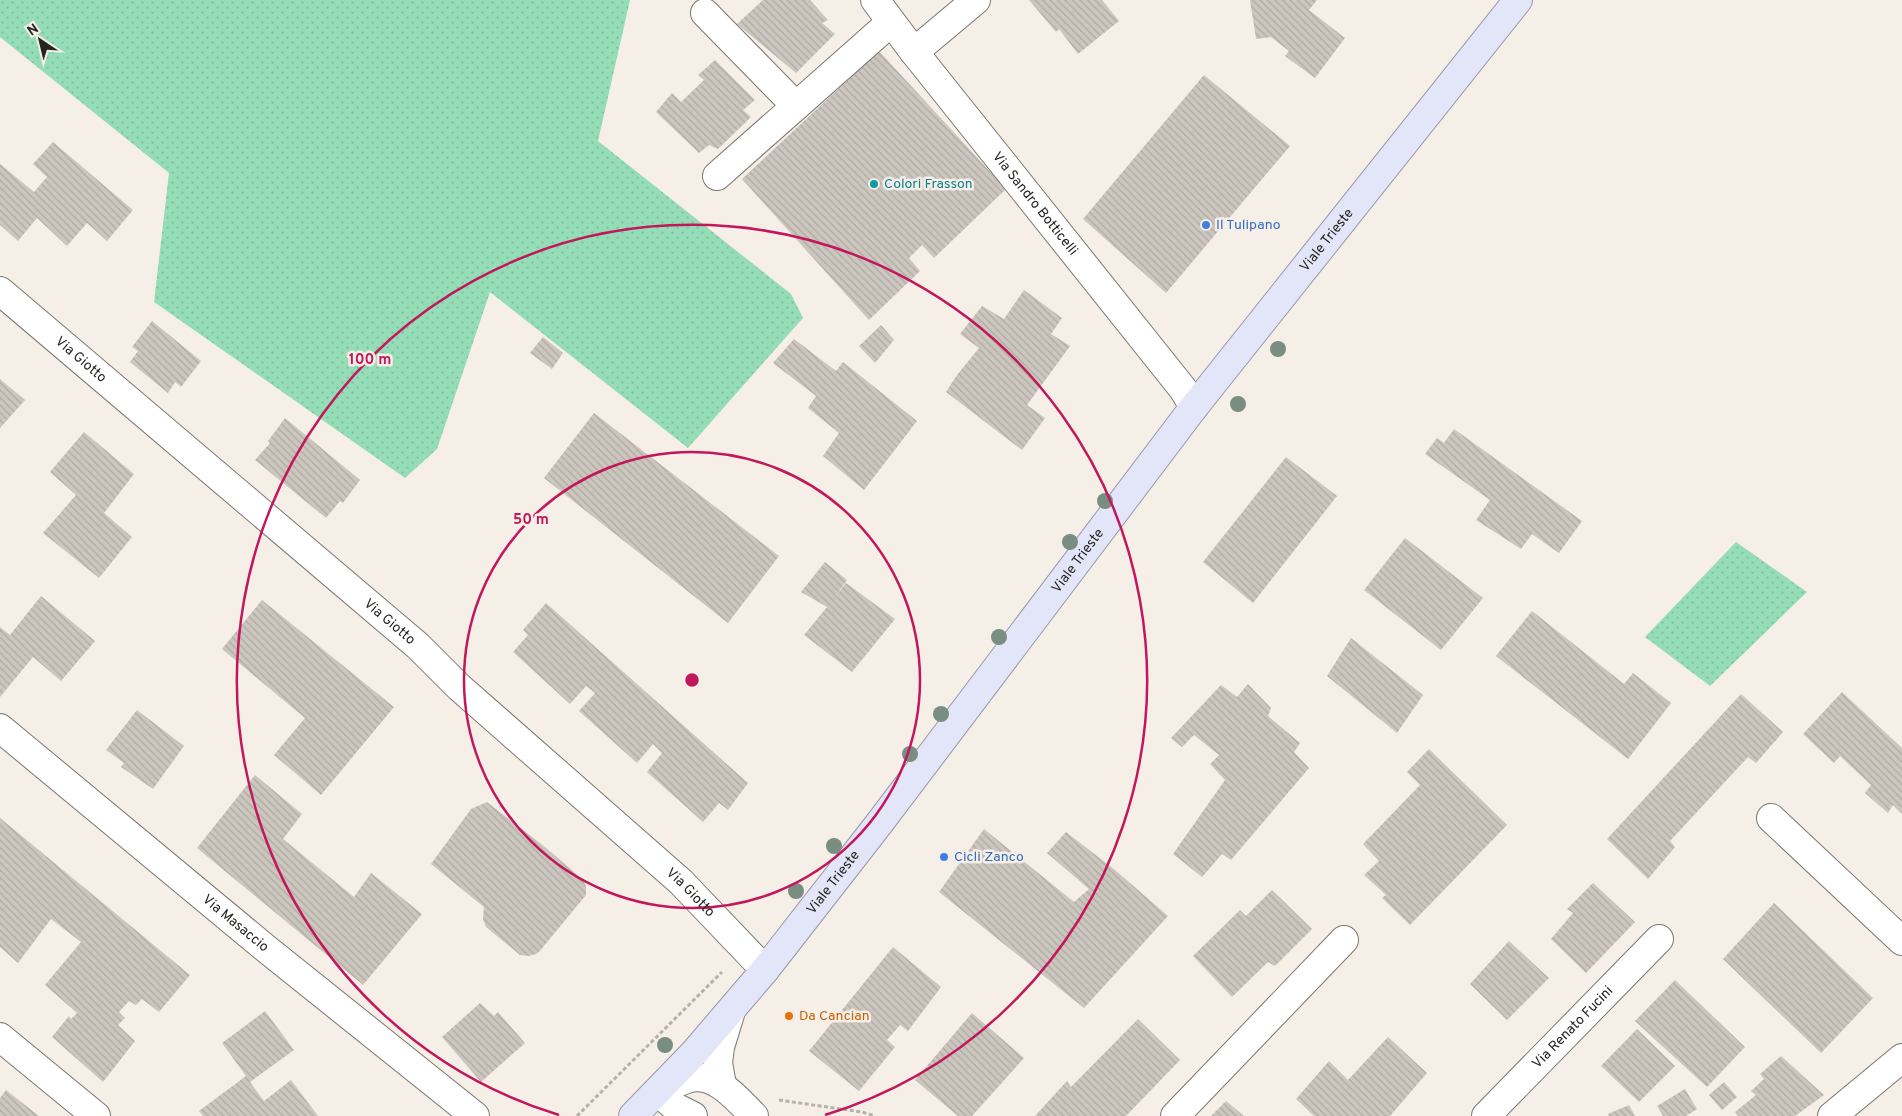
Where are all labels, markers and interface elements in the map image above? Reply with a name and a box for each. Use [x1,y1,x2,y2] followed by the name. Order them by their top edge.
[15,15,65,65] north arrow
[24,21,42,40] text: N
[989,148,1082,259] street label: Via Sandro Botticelli
[884,176,973,193] place label: Colori Frasson
[868,178,880,190] marker: Colori Frasson
[1296,205,1357,275] street label: Viale Trieste
[1216,217,1281,234] place label: Il Tulipano
[1200,219,1212,231] marker: Il Tulipano
[52,333,110,386] street label: Via Giotto
[349,351,391,370] text: 100 m
[513,511,549,530] text: 50 m
[1048,525,1108,596] street label: Viale Trieste
[360,595,419,649] street label: Via Giotto
[683,671,701,689] centre of rings
[803,847,863,918] street label: Viale Trieste
[954,849,1024,866] place label: Cicli Zanco
[938,851,950,863] marker: Cicli Zanco
[663,864,719,921] street label: Via Giotto
[199,891,272,956] street label: Via Masaccio
[1529,983,1617,1072] street label: Via Renato Fucini
[799,1008,870,1025] place label: Da Cancian
[783,1010,795,1022] marker: Da Cancian

